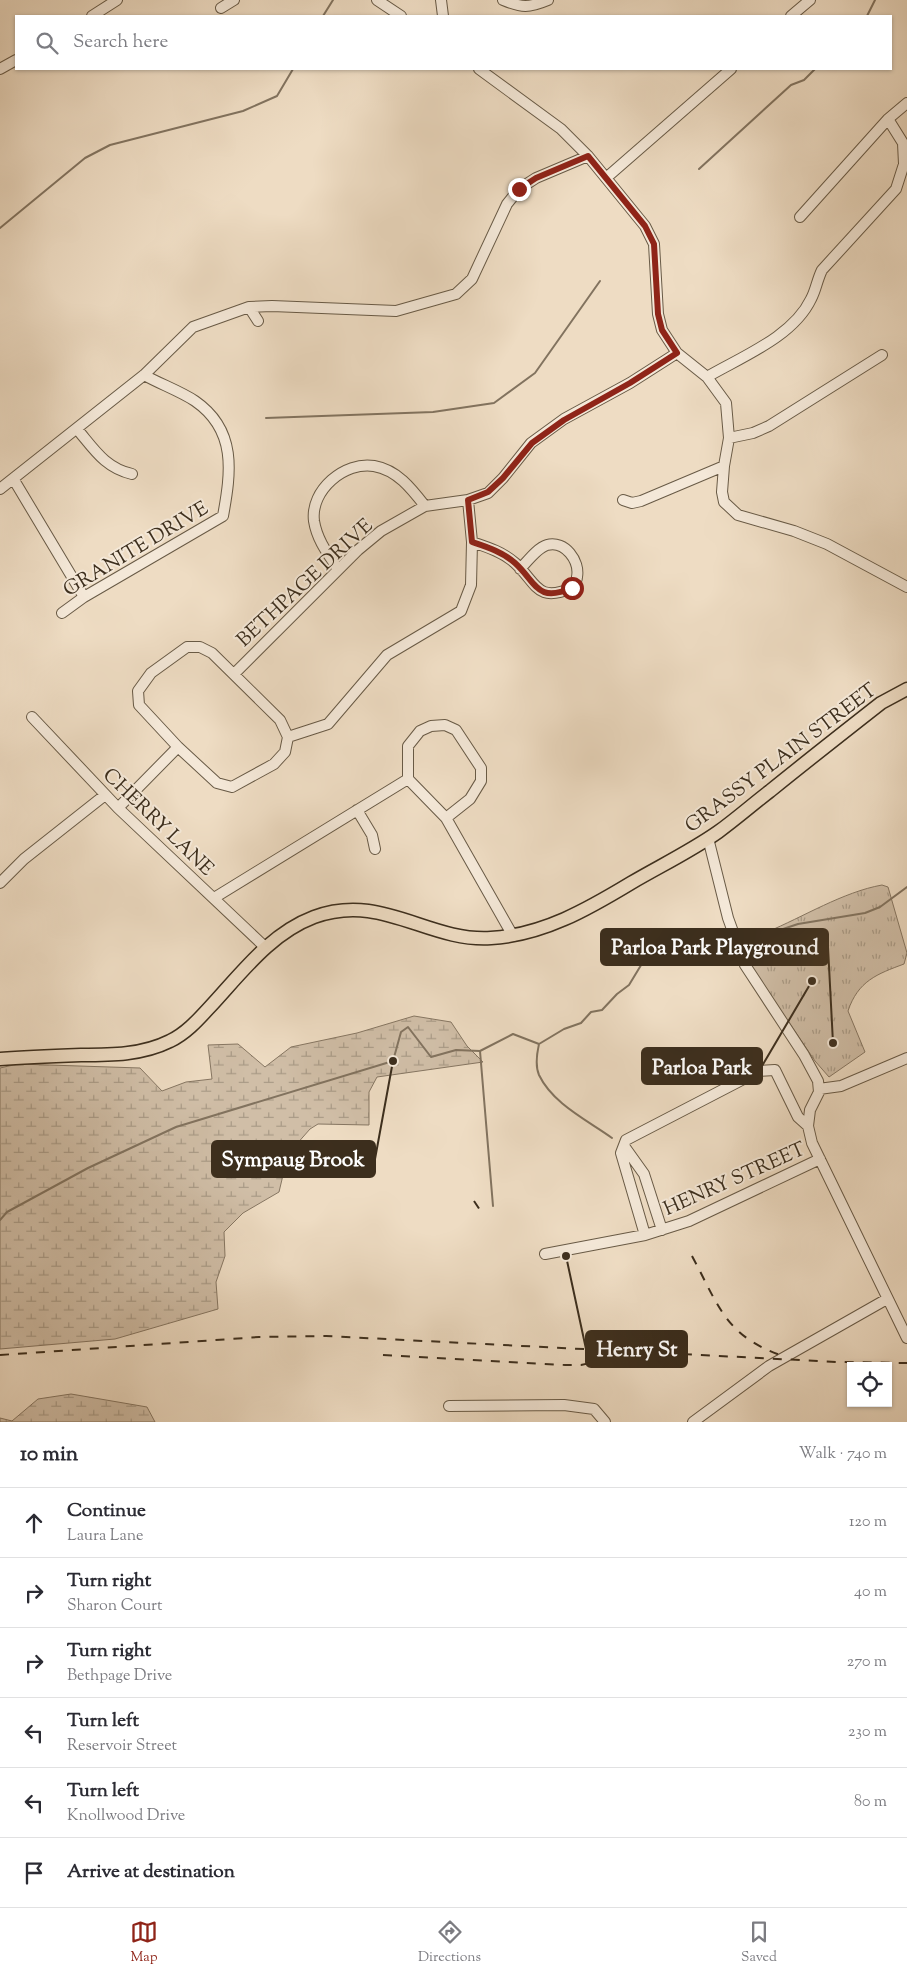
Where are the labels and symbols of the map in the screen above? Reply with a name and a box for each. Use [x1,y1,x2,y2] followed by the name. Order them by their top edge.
[508,178,531,201] route end
[58,495,214,605] street label: GRANITE DRIVE
[231,513,380,655] street label: BETHPAGE DRIVE
[561,577,584,600] route start
[679,677,884,841] street label: GRASSY PLAIN STREET
[95,762,219,884] street label: CHERRY LANE
[601,929,828,965] callout: Parloa Park Playground
[611,934,819,964] text: Parloa Park Playground
[642,1048,762,1084] callout: Parloa Park
[652,1054,753,1084] text: Parloa Park
[659,1136,811,1225] street label: HENRY STREET
[212,1141,375,1177] callout: Sympaug Brook
[221,1146,365,1176] text: Sympaug Brook
[586,1331,687,1367] callout: Henry St
[596,1336,678,1366] text: Henry St

